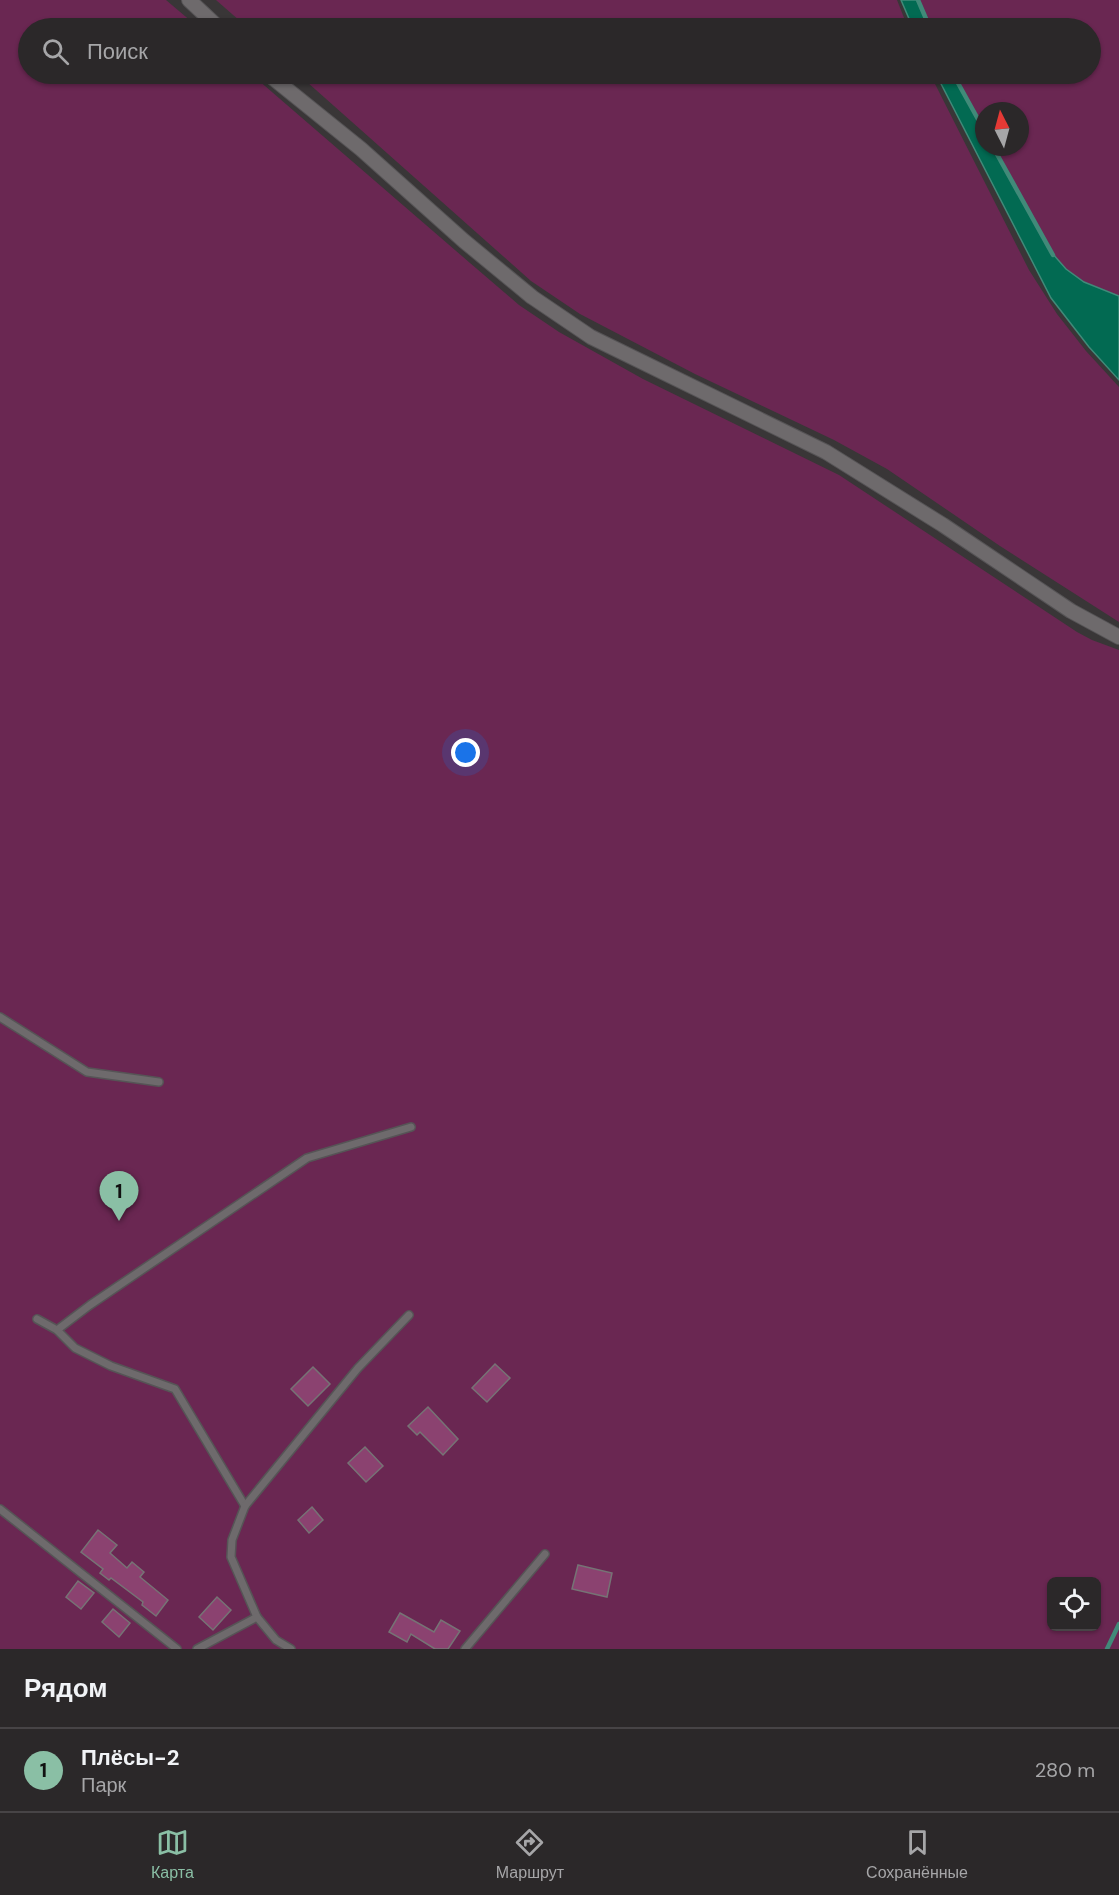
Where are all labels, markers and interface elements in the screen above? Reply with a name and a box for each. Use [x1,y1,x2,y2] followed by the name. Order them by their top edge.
[18,18,1101,84] search box
[39,35,72,68] icon: search
[87,37,148,66] text: Поиск
[975,102,1029,156] north arrow
[451,738,480,767] your location
[100,1172,138,1221] pin: 1
[1047,1577,1101,1631] map controls
[1047,1577,1101,1631] button: locate
[24,1671,107,1705] text: Рядом
[81,1743,179,1772] text: Плёсы-2
[40,1757,47,1783] text: 1
[1035,1757,1095,1783] text: 280 m
[81,1772,126,1798] text: Парк
[151,1826,194,1883] tab: Карта
[496,1826,564,1883] tab: Маршрут
[866,1826,968,1883] tab: Сохранённые

